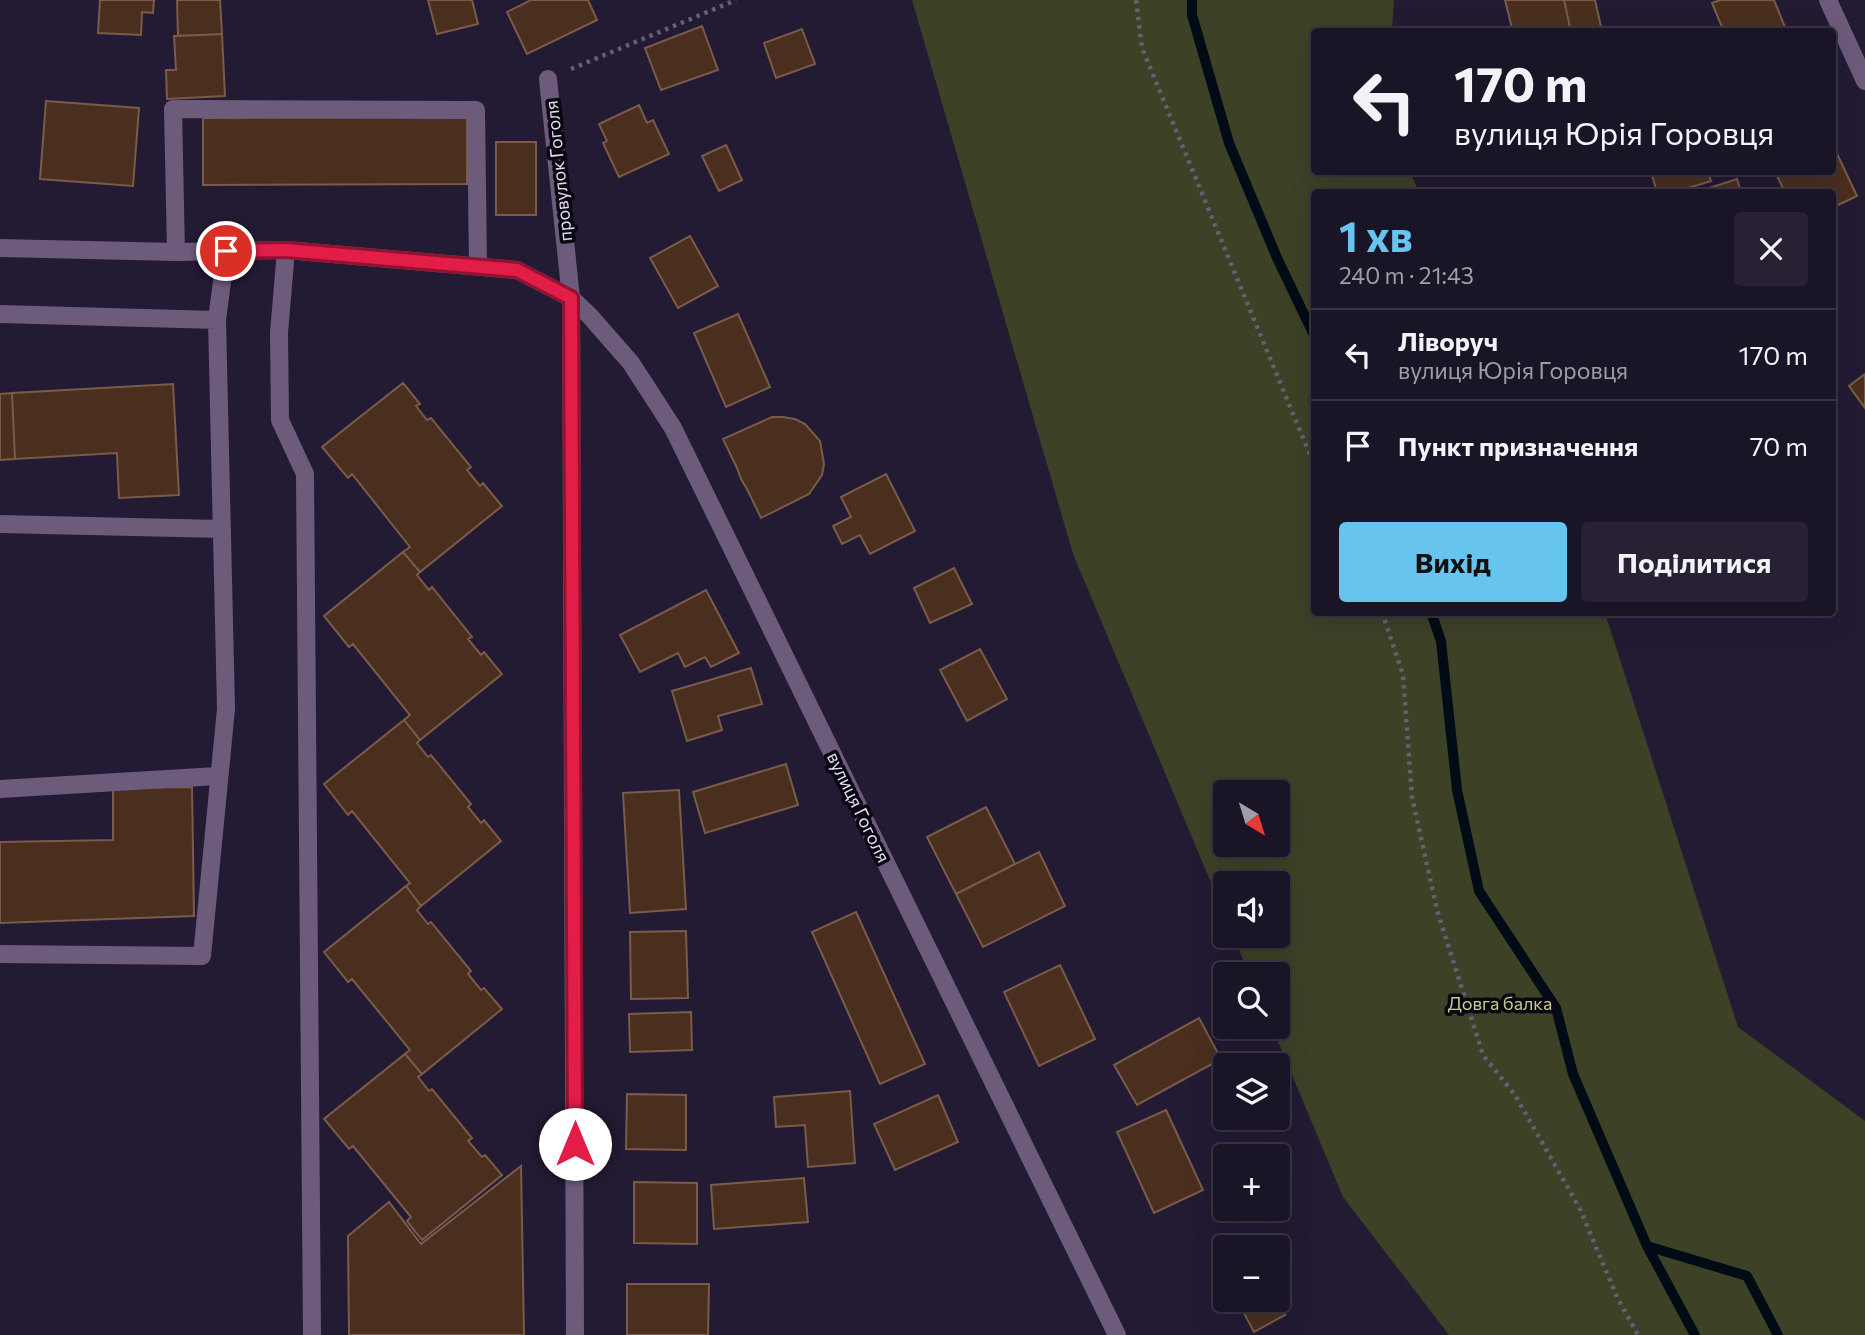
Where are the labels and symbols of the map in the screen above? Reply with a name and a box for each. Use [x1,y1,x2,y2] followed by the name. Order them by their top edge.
[540,99,576,243] street label: провулок Гоголя
[196,221,256,281] pin
[823,748,895,866] street label: вулиця Гоголя
[1213,780,1290,858] north arrow
[1448,992,1552,1014] park label: Довга балка
[538,1107,612,1181] position arrow

